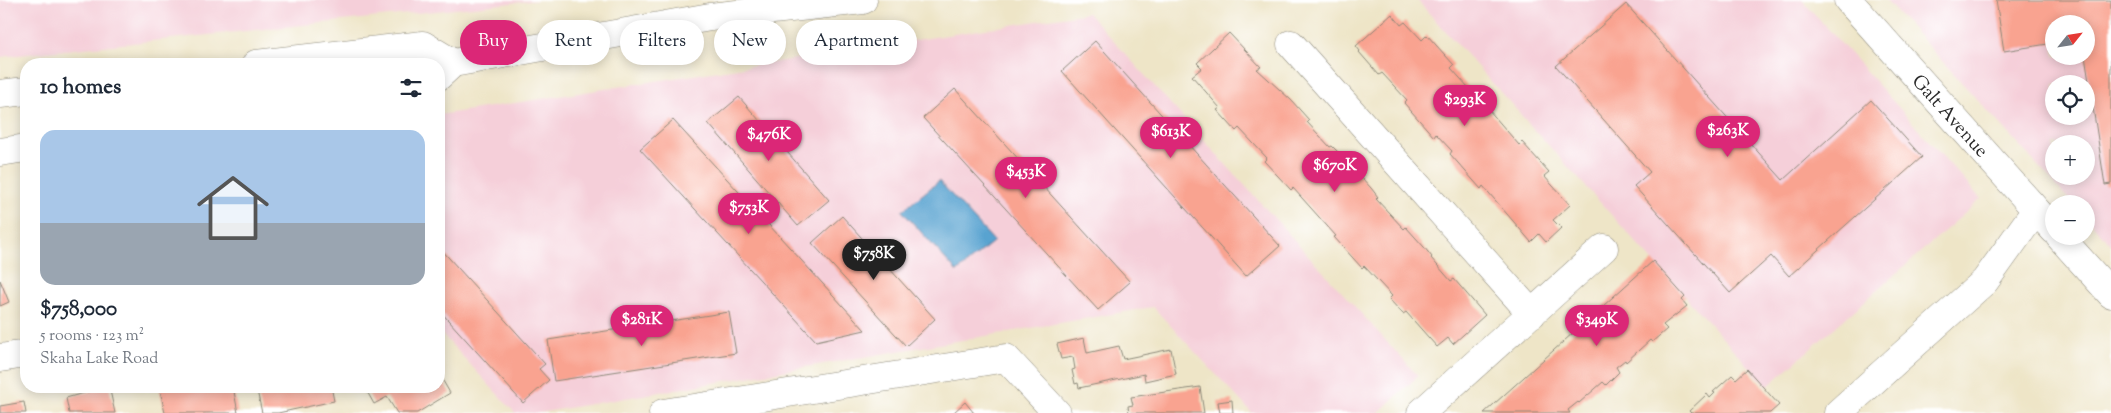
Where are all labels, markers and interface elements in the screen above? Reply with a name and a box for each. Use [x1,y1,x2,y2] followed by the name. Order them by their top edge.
[2045,15,2095,65] north arrow
[2045,15,2095,245] map controls
[460,20,527,65] chip: Buy
[537,20,610,65] chip: Rent
[620,20,704,65] chip: Filters
[714,20,786,65] chip: New
[796,20,917,65] chip: Apartment
[1905,69,1994,164] street label: Galt Avenue
[40,73,121,103] text: 10 homes
[397,74,425,102] icon: filters
[2045,75,2095,125] button: locate
[1430,84,1500,127] pin: $293K
[1444,89,1486,112] text: $293K
[1136,116,1206,159] pin: $613K
[1693,116,1763,158] pin: $263K
[734,120,804,162] pin: $476K
[1707,120,1749,143] text: $263K
[1151,121,1191,144] text: $613K
[747,124,791,147] text: $476K
[2045,135,2095,185] button: +
[1300,150,1370,193] pin: $670K
[1313,155,1357,178] text: $670K
[991,156,1061,199] pin: $453K
[1006,161,1046,184] text: $453K
[188,163,278,253] icon: home
[714,192,784,235] pin: $753K
[2045,195,2095,245] button: −
[729,197,769,220] text: $753K
[839,238,909,281] pin: $758K
[853,243,895,266] text: $758K
[40,295,117,325] text: $758,000
[607,304,677,347] pin: $281K
[1562,304,1632,347] pin: $349K
[621,309,663,332] text: $281K
[1576,309,1618,332] text: $349K
[40,325,144,348] text: 5 rooms · 123 m²
[40,348,158,371] text: Skaha Lake Road

